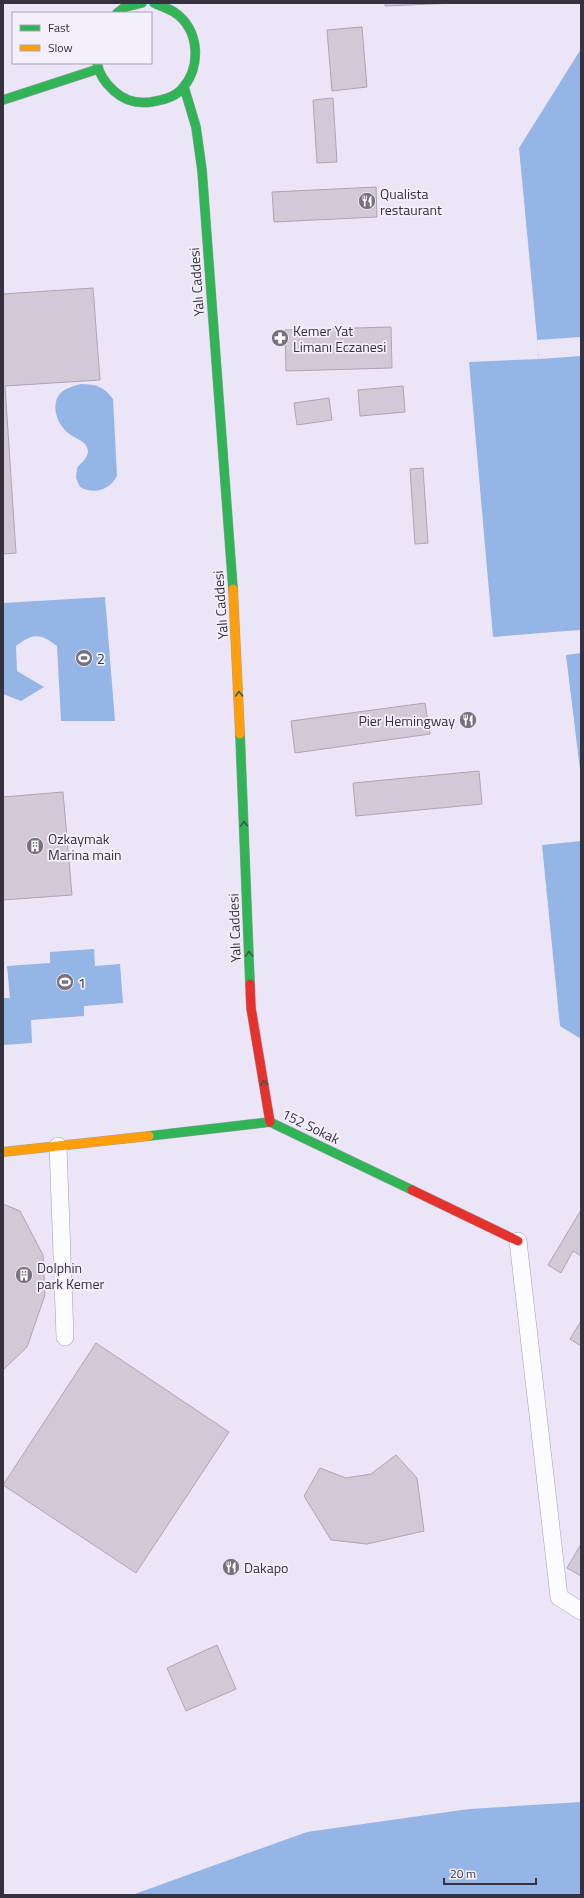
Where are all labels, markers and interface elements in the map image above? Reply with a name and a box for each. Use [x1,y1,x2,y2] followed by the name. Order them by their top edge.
[12,12,152,64] legend
[48,18,71,37] text: Fast
[48,38,73,57] text: Slow
[380,183,442,220] place label: Qualista restaurant
[357,191,377,211] restaurant icon: Qualista restaurant
[183,247,209,317] street label: Yalı Caddesi
[293,320,386,357] place label: Kemer Yat Limanı Eczanesi
[270,328,290,348] pharmacy icon: Kemer Yat Limanı Eczanesi
[207,570,233,640] street label: Yalı Caddesi
[74,648,94,668] sports icon: 2
[97,648,105,669] place label: 2
[235,691,243,697] one-way arrow
[358,710,455,731] place label: Pier Hemingway
[458,710,478,730] restaurant icon: Pier Hemingway
[240,821,248,827] one-way arrow
[48,828,122,865] place label: Ozkaymak Marina main
[25,836,45,856] building icon: Ozkaymak Marina main
[222,893,246,963] street label: Yalı Caddesi
[245,951,254,957] one-way arrow
[55,972,75,992] sports icon: 1
[78,972,86,993] place label: 1
[260,1080,269,1086] one-way arrow
[279,1103,344,1149] street label: 152 Sokak
[37,1257,105,1294] place label: Dolphin park Kemer
[14,1265,34,1285] building icon: Dolphin park Kemer
[221,1557,241,1577] restaurant icon: Dakapo
[244,1557,289,1578] place label: Dakapo
[444,1860,536,1886] scale bar
[450,1864,476,1883] text: 20 m

